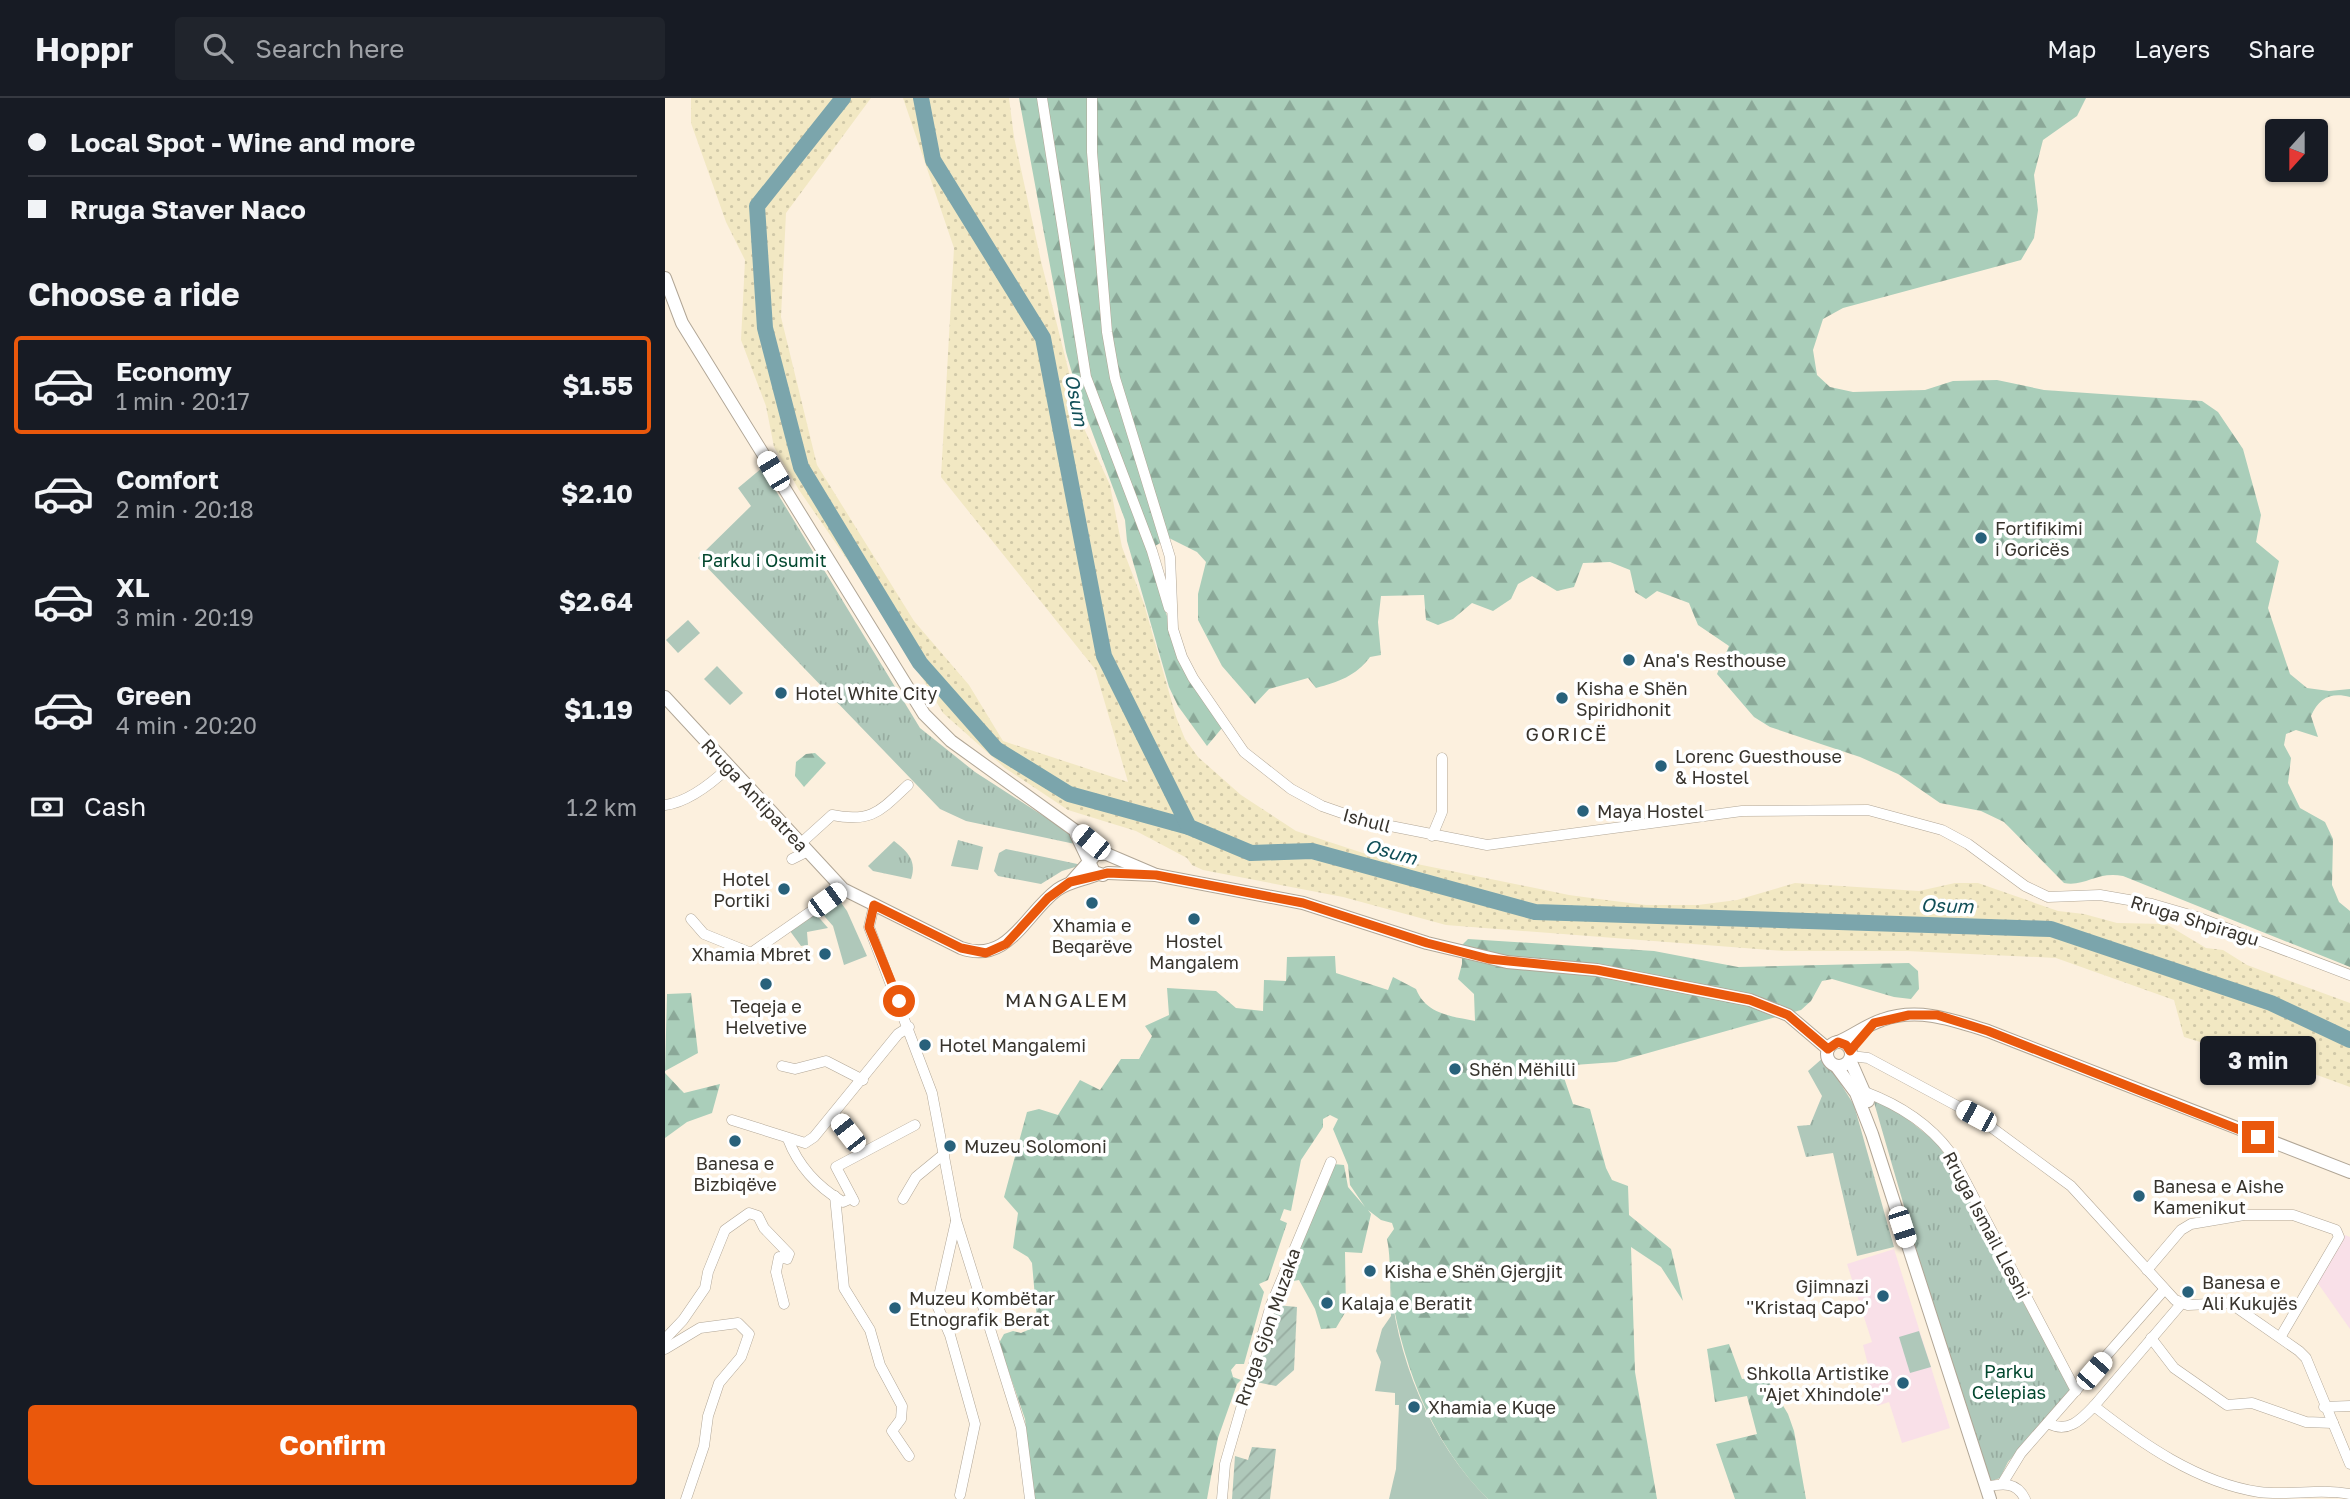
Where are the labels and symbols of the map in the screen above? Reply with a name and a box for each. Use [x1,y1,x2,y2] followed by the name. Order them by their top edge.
[2265,119,2327,182] north arrow
[1061,372,1094,429] water label: Osum
[754,448,793,494] car
[1995,517,2083,560] place label: Fortifikimi i Goricës
[1973,530,1989,546] marker: Fortifikimi i Goricës
[701,549,827,571] park label: Parku i Osumit
[1643,649,1786,671] place label: Ana's Resthouse
[1621,652,1637,668] marker: Ana's Resthouse
[1576,677,1688,720] place label: Kisha e Shën Spiridhonit
[795,682,937,704] place label: Hotel White City
[773,685,789,701] marker: Hotel White City
[1554,690,1570,706] marker: Kisha e Shën Spiridhonit
[1526,722,1608,745] district label: GORICË
[697,734,813,856] street label: Rruga Antipatrea
[1675,745,1842,788] place label: Lorenc Guesthouse & Hostel
[1653,758,1669,774] marker: Lorenc Guesthouse & Hostel
[1597,800,1704,822] place label: Maya Hostel
[1341,803,1394,837] street label: Ishull
[1575,803,1591,819] marker: Maya Hostel
[1069,821,1114,863] car
[1363,833,1420,869] water label: Osum
[713,868,770,911] place label: Hotel Portiki
[804,879,851,921] car
[776,881,792,897] marker: Hotel Portiki
[2128,890,2262,950] street label: Rruga Shpiragu
[1920,893,1975,917] water label: Osum
[1084,895,1100,911] marker: Xhamia e Beqarëve
[1186,911,1202,927] marker: Hostel Mangalem
[1052,914,1132,957] place label: Xhamia e Beqarëve
[1149,930,1239,973] place label: Hostel Mangalem
[691,943,811,965] place label: Xhamia Mbret
[817,946,833,962] marker: Xhamia Mbret
[758,976,774,992] marker: Teqeja e Helvetive
[883,985,915,1017] route start
[1005,988,1129,1011] district label: MANGALEM
[725,995,807,1038] place label: Teqeja e Helvetive
[939,1034,1086,1056] place label: Hotel Mangalemi
[2200,1035,2316,1084] callout: 3 min
[917,1037,933,1053] marker: Hotel Mangalemi
[1469,1058,1576,1080] place label: Shën Mëhilli
[1447,1061,1463,1077] marker: Shën Mëhilli
[1953,1097,2000,1135] car
[827,1110,870,1156] car
[2242,1121,2274,1153] route end
[727,1133,743,1149] marker: Banesa e Bizbiqëve
[964,1135,1107,1157] place label: Muzeu Solomoni
[942,1138,958,1154] marker: Muzeu Solomoni
[1939,1148,2035,1302] street label: Rruga Ismail Lleshi
[693,1152,777,1195] place label: Banesa e Bizbiqëve
[2153,1175,2284,1218] place label: Banesa e Aishe Kamenikut
[2131,1188,2147,1204] marker: Banesa e Aishe Kamenikut
[1886,1204,1919,1250] car
[1230,1245,1304,1409] street label: Rruga Gjon Muzaka
[1384,1260,1563,1282] place label: Kisha e Shën Gjergjit
[1362,1263,1378,1279] marker: Kisha e Shën Gjergjit
[2202,1271,2298,1314] place label: Banesa e Ali Kukujës
[1746,1275,1869,1318] place label: Gjimnazi ''Kristaq Capo'
[2180,1284,2196,1300] marker: Banesa e Ali Kukujës
[909,1287,1055,1330] place label: Muzeu Kombëtar Etnografik Berat
[1875,1288,1891,1304] marker: Gjimnazi ''Kristaq Capo'
[1341,1292,1472,1314] place label: Kalaja e Beratit
[1319,1295,1335,1311] marker: Kalaja e Beratit
[887,1300,903,1316] marker: Muzeu Kombëtar Etnografik Berat
[2073,1348,2116,1394] car
[1972,1360,2046,1403] park label: Parku Celepias
[1746,1362,1889,1405] place label: Shkolla Artistike ''Ajet Xhindole''
[1895,1375,1911,1391] marker: Shkolla Artistike ''Ajet Xhindole''
[1428,1396,1556,1418] place label: Xhamia e Kuqe
[1406,1399,1422,1415] marker: Xhamia e Kuqe

